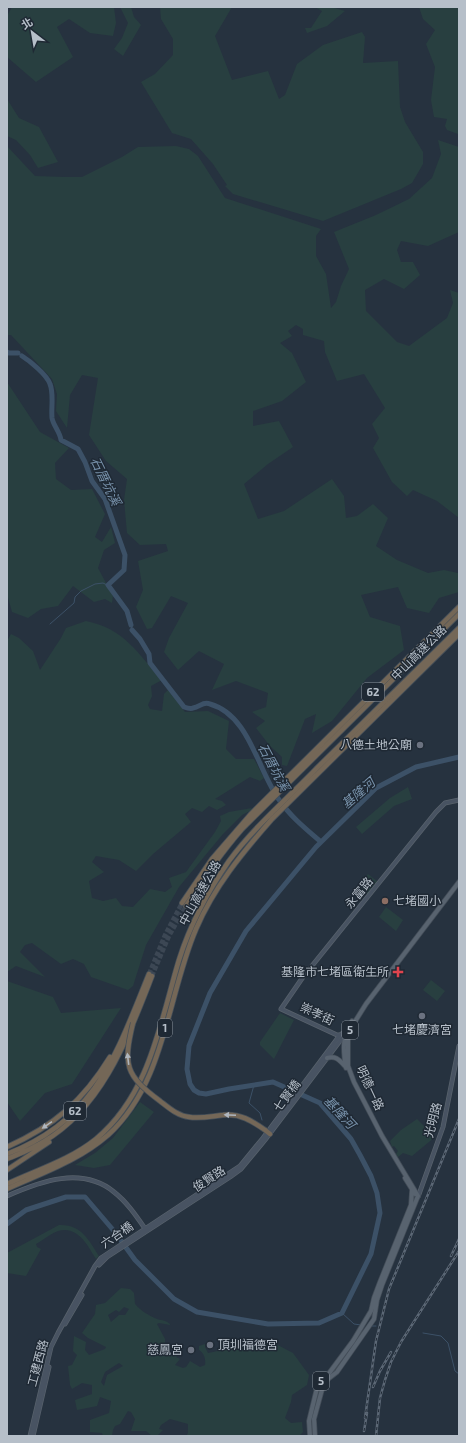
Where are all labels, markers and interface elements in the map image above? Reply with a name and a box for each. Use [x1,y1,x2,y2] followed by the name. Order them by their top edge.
[12,12,52,52] north arrow
[19,15,35,31] text: 北
[87,454,125,510] water label: 石厝坑溪
[388,622,449,683] street label: 中山高速公路
[362,683,384,701] road number: 62
[340,737,412,751] place label: 八德土地公廟
[255,740,294,795] water label: 石厝坑溪
[415,740,425,750] marker: 八德土地公廟
[338,772,380,812] water label: 基隆河
[176,858,223,927] street label: 中山高速公路
[341,874,375,911] street label: 永富路
[393,893,441,907] place label: 七堵國小
[380,896,390,906] marker: 七堵國小
[281,964,389,978] place label: 基隆市七堵區衛生所
[392,966,404,978] marker: 基隆市七堵區衛生所
[298,999,337,1027] street label: 崇孝街
[417,1011,427,1021] marker: 七堵慶濟宮
[158,1019,172,1037] road number: 1
[342,1021,358,1039] road number: 5
[392,1022,452,1036] place label: 七堵慶濟宮
[124,1053,131,1066] one-way arrow
[354,1063,387,1112] street label: 明德一路
[270,1077,303,1114] street label: 七賢橋
[321,1092,361,1134] water label: 基隆河
[421,1101,443,1139] street label: 光明路
[64,1102,86,1120] road number: 62
[223,1112,236,1118] one-way arrow
[42,1121,52,1129] one-way arrow
[190,1162,227,1194] street label: 俊賢路
[98,1218,135,1250] street label: 六合橋
[218,1337,278,1351] place label: 頂圳福德宮
[24,1338,50,1388] street label: 工建西路
[205,1340,215,1350] marker: 頂圳福德宮
[147,1342,183,1356] place label: 慈鳳宮
[186,1345,196,1355] marker: 慈鳳宮
[313,1372,329,1390] road number: 5

